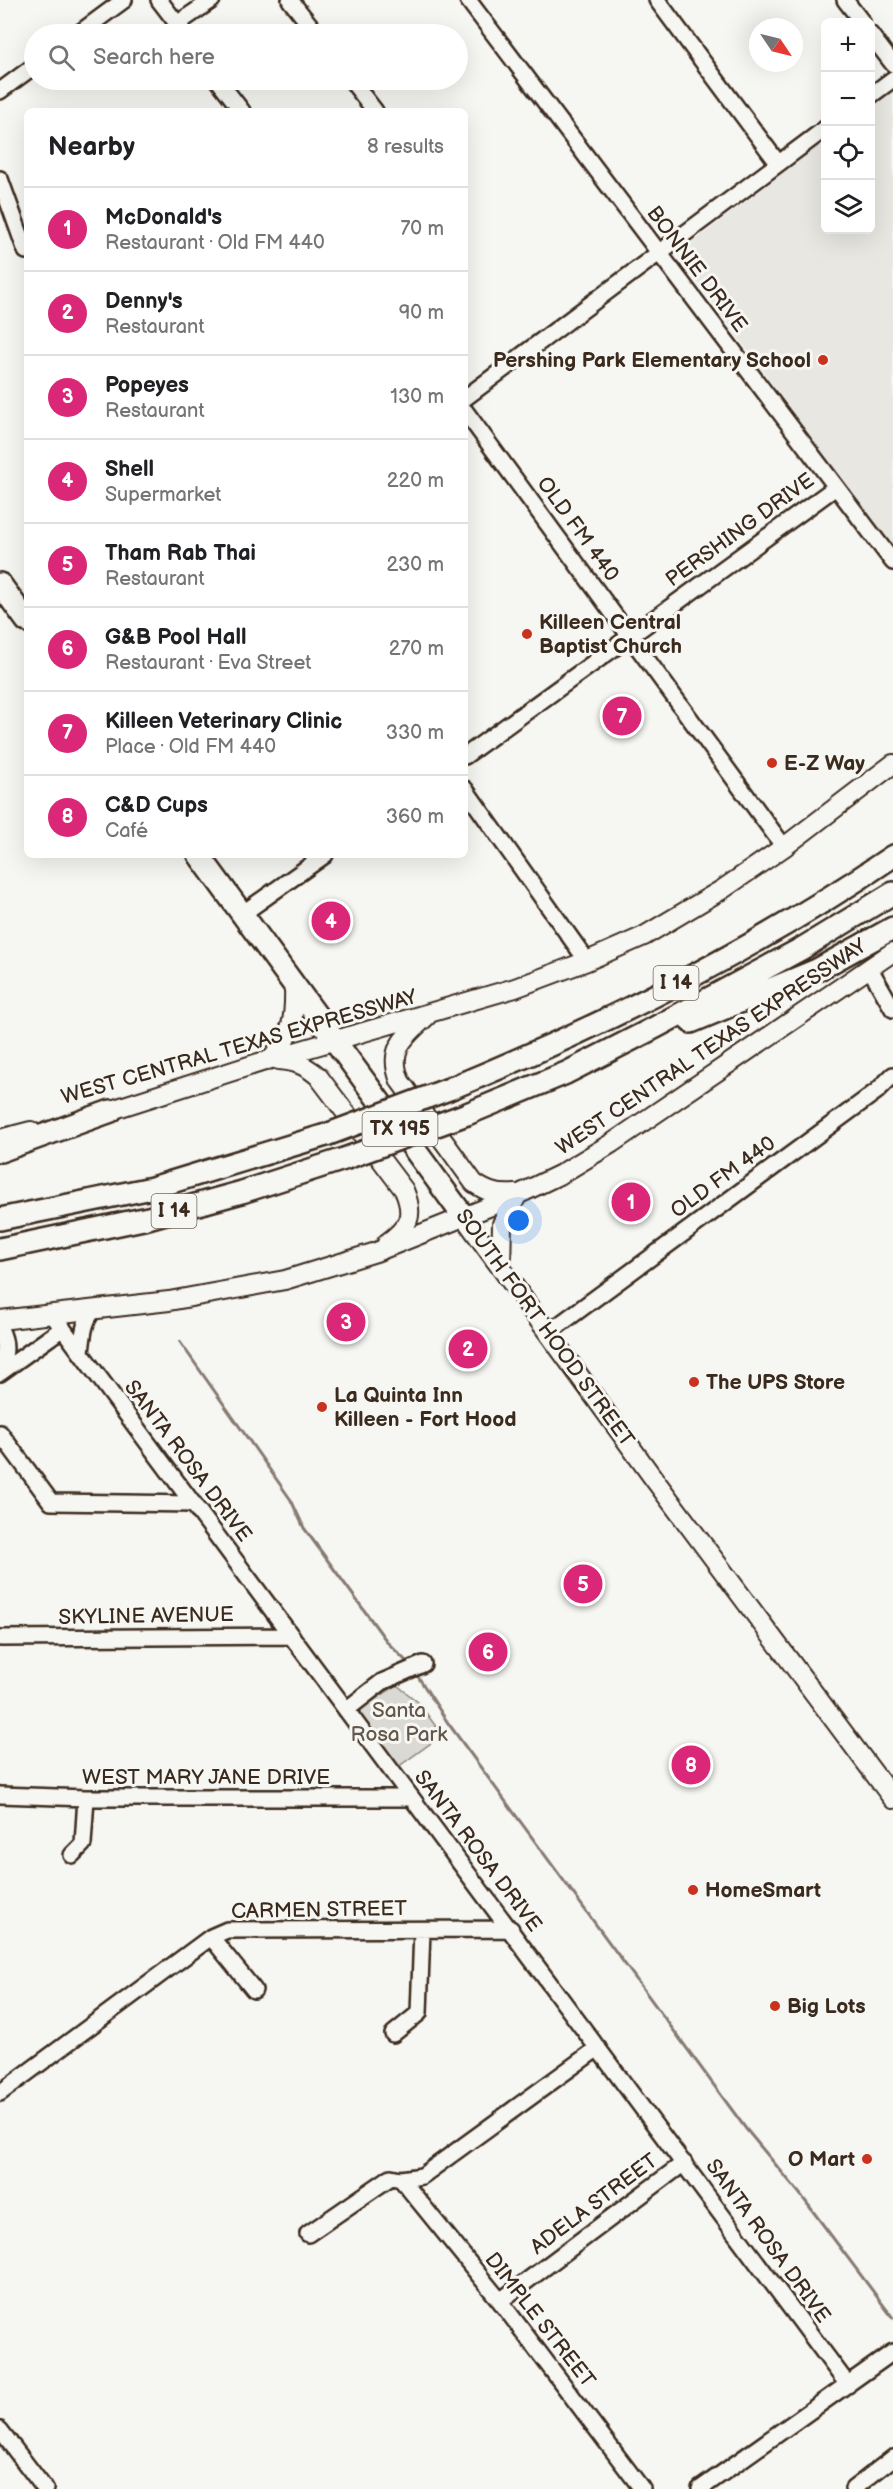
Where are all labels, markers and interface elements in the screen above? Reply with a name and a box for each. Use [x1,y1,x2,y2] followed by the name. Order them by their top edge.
[749,18,803,72] north arrow
[821,18,875,234] map controls
[821,18,875,72] button: +
[24,24,468,90] search box
[45,41,78,74] icon: search
[93,44,215,71] text: Search here
[821,72,875,126] button: −
[821,126,875,180] button: locate
[48,132,135,163] text: Nearby
[367,135,444,159] text: 8 results
[821,180,875,234] button: layers
[641,201,753,337] street label: BONNIE DRIVE
[105,204,222,231] text: McDonald's
[63,217,72,241] text: 1
[400,217,444,241] text: 70 m
[105,231,325,255] text: Restaurant · Old FM 440
[105,288,182,315] text: Denny's
[62,301,73,325] text: 2
[399,301,444,325] text: 90 m
[105,315,205,339] text: Restaurant
[493,348,811,373] place label: Pershing Park Elementary School
[816,353,830,367] marker: Pershing Park Elementary School
[105,372,189,399] text: Popeyes
[62,385,73,409] text: 3
[390,385,444,409] text: 130 m
[105,399,205,423] text: Restaurant
[105,456,154,483] text: Shell
[661,468,819,592] street label: PERSHING DRIVE
[62,469,73,493] text: 4
[387,469,444,493] text: 220 m
[532,472,624,586] street label: OLD FM 440
[105,483,221,507] text: Supermarket
[105,540,256,567] text: Tham Rab Thai
[62,553,73,577] text: 5
[387,553,444,577] text: 230 m
[105,567,205,591] text: Restaurant
[539,610,682,659] place label: Killeen Central Baptist Church
[105,624,246,651] text: G&B Pool Hall
[520,627,534,641] marker: Killeen Central Baptist Church
[61,637,74,661] text: 6
[389,637,444,661] text: 270 m
[105,651,311,675] text: Restaurant · Eva Street
[602,694,642,738] pin: 7
[105,708,342,735] text: Killeen Veterinary Clinic
[62,721,73,745] text: 7
[386,721,444,745] text: 330 m
[105,735,276,759] text: Place · Old FM 440
[784,751,865,776] place label: E-Z Way
[765,756,779,770] marker: E-Z Way
[105,792,208,819] text: C&D Cups
[61,805,74,829] text: 8
[386,805,444,829] text: 360 m
[105,819,148,843] text: Café
[312,898,350,944] pin: 4
[551,933,872,1161] street label: WEST CENTRAL TEXAS EXPRESSWAY
[654,966,698,1000] road number: I 14
[58,984,420,1110] street label: WEST CENTRAL TEXAS EXPRESSWAY
[362,1112,438,1146] road number: TX 195
[666,1131,780,1223] street label: OLD FM 440
[612,1180,650,1224] pin: 1
[152,1194,196,1228] road number: I 14
[450,1204,640,1452] street label: SOUTH FORT HOOD STREET
[504,1206,533,1235] your location
[326,1300,366,1344] pin: 3
[448,1326,488,1372] pin: 2
[706,1370,845,1395] place label: The UPS Store
[119,1375,257,1547] street label: SANTA ROSA DRIVE
[687,1375,701,1389] marker: The UPS Store
[334,1383,517,1432] place label: La Quinta Inn Killeen - Fort Hood
[315,1400,329,1414] marker: La Quinta Inn Killeen - Fort Hood
[564,1562,602,1606] pin: 5
[58,1602,234,1630] street label: SKYLINE AVENUE
[468,1630,508,1674] pin: 6
[351,1698,448,1747] park label: Santa Rosa Park
[672,1742,710,1788] pin: 8
[82,1765,330,1790] street label: WEST MARY JANE DRIVE
[409,1765,547,1937] street label: SANTA ROSA DRIVE
[705,1878,821,1903] place label: HomeSmart
[686,1883,700,1897] marker: HomeSmart
[231,1896,408,1924] street label: CARMEN STREET
[787,1994,866,2019] place label: Big Lots
[768,1999,782,2013] marker: Big Lots
[788,2147,855,2172] place label: O Mart
[526,2148,663,2260] street label: ADELA STREET
[860,2152,874,2166] marker: O Mart
[700,2154,836,2328] street label: SANTA ROSA DRIVE
[480,2247,601,2393] street label: DIMPLE STREET

